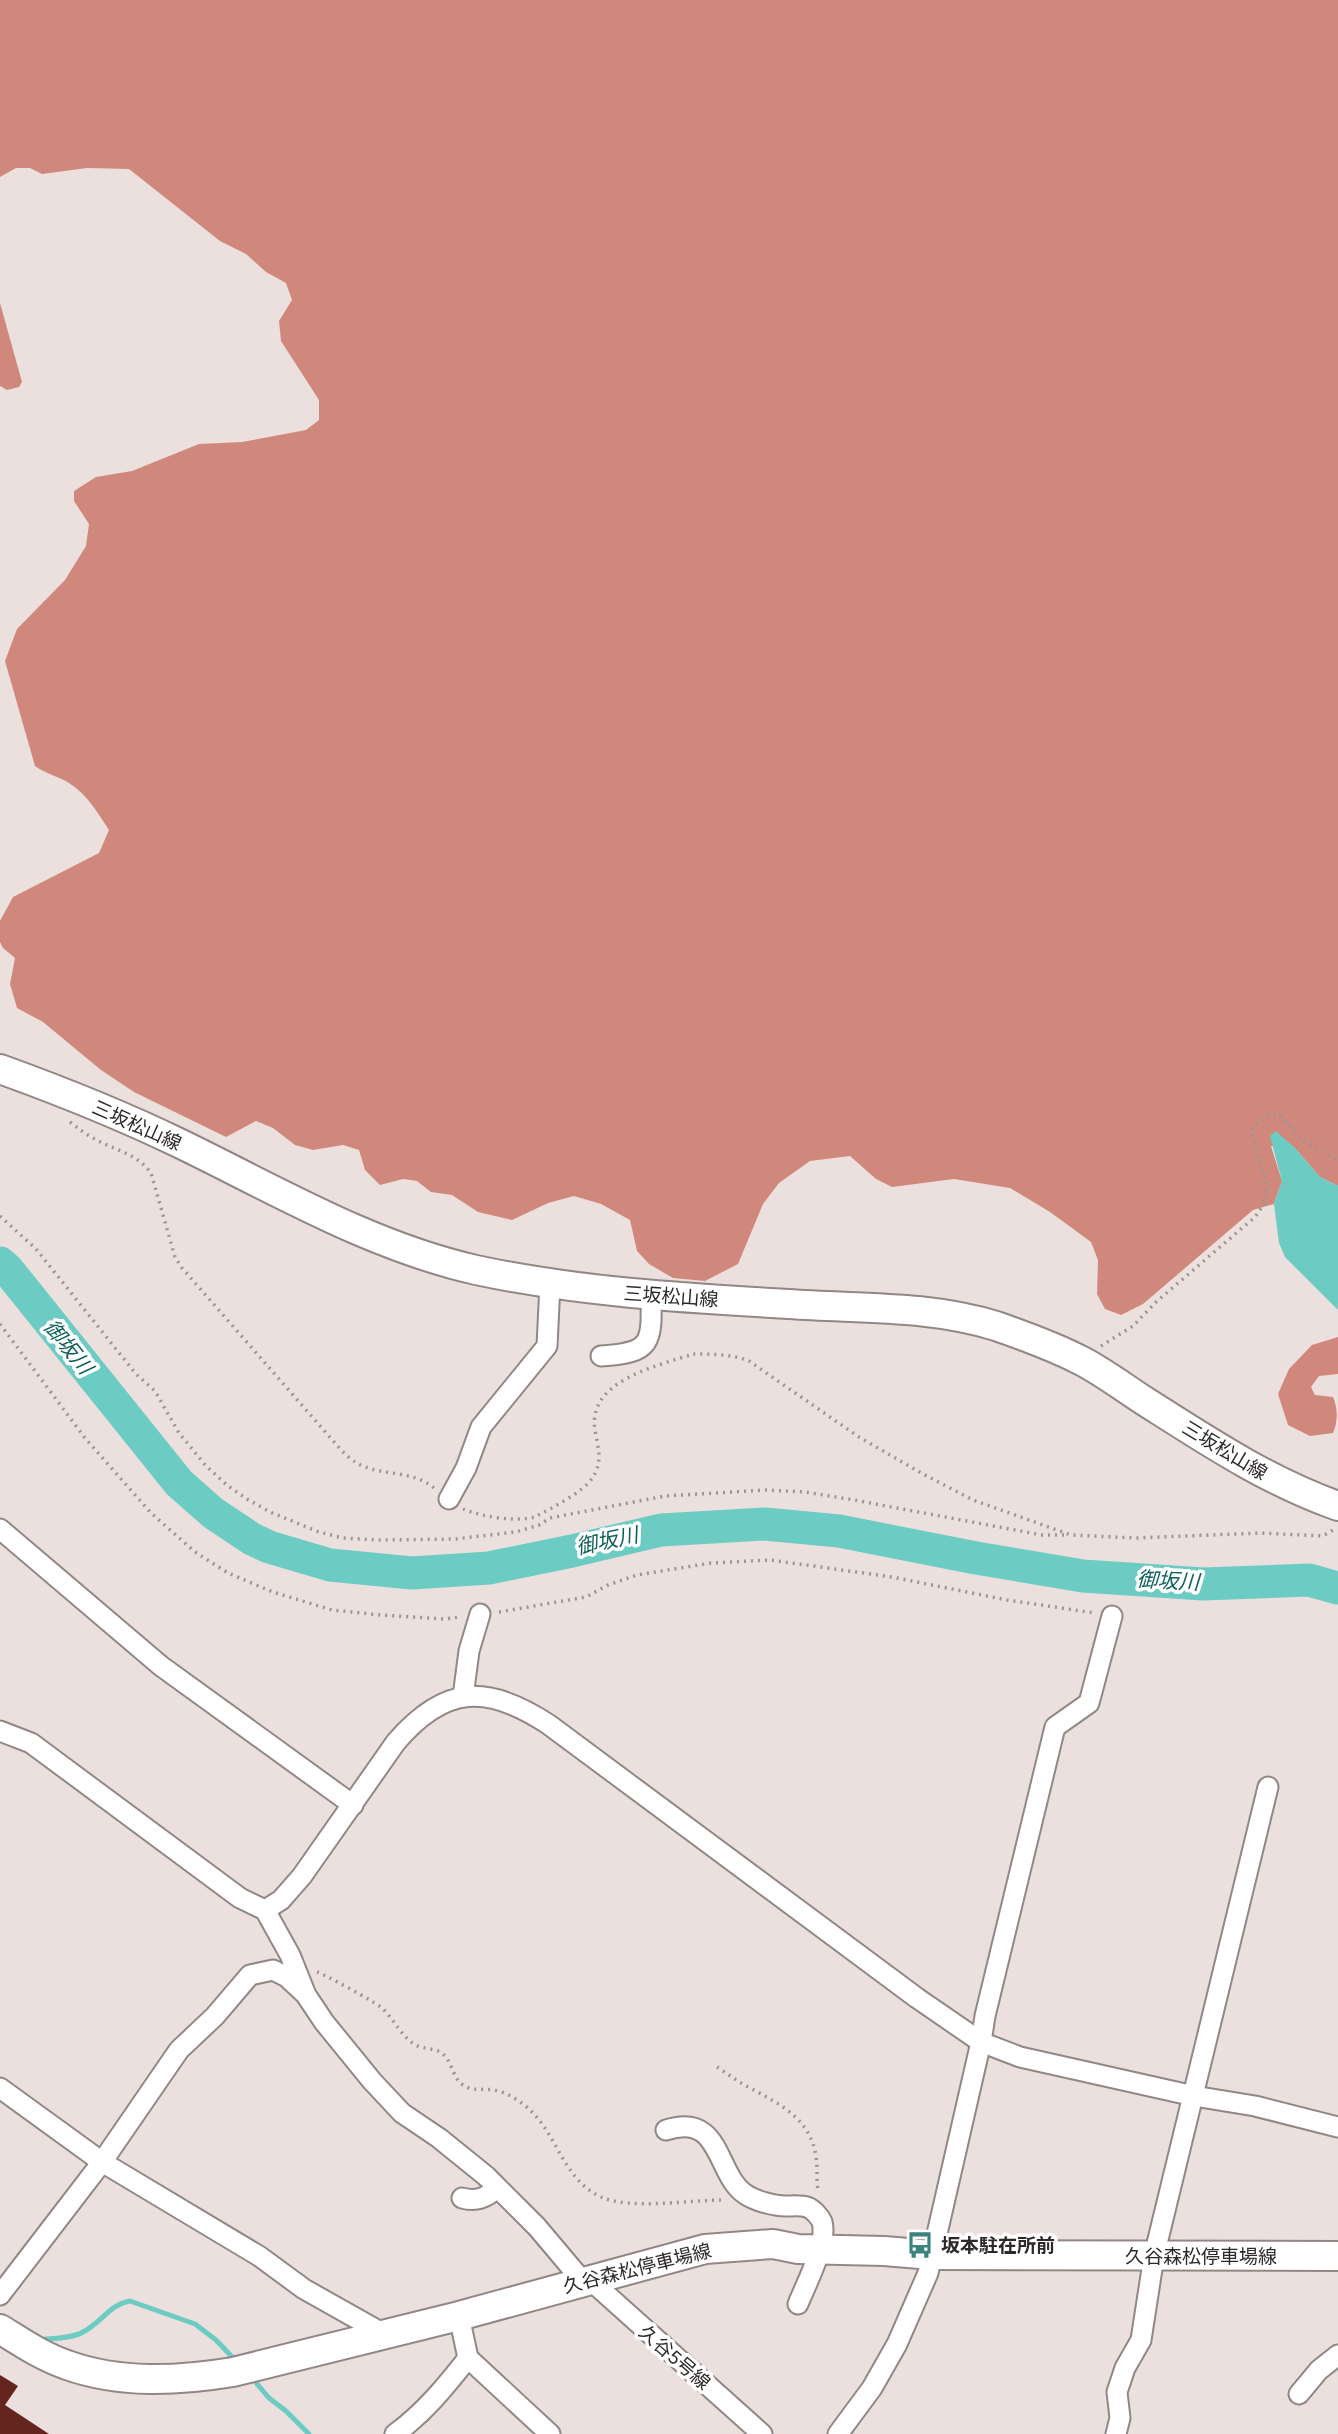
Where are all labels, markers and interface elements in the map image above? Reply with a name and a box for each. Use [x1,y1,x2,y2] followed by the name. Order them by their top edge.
[89,1096,185,1155] street label: 三坂松山線
[623,1282,719,1311] street label: 三坂松山線
[39,1314,99,1381] water label: 御坂川
[1178,1416,1271,1485] street label: 三坂松山線
[573,1521,642,1559] water label: 御坂川
[1136,1566,1202,1595] water label: 御坂川
[905,2230,935,2260] bus stop icon: 坂本駐在所前
[941,2234,1055,2257] place label: 坂本駐在所前
[561,2239,714,2298] street label: 久谷森松停車場線
[1125,2245,1277,2268] street label: 久谷森松停車場線
[634,2320,715,2395] street label: 久谷5号線

